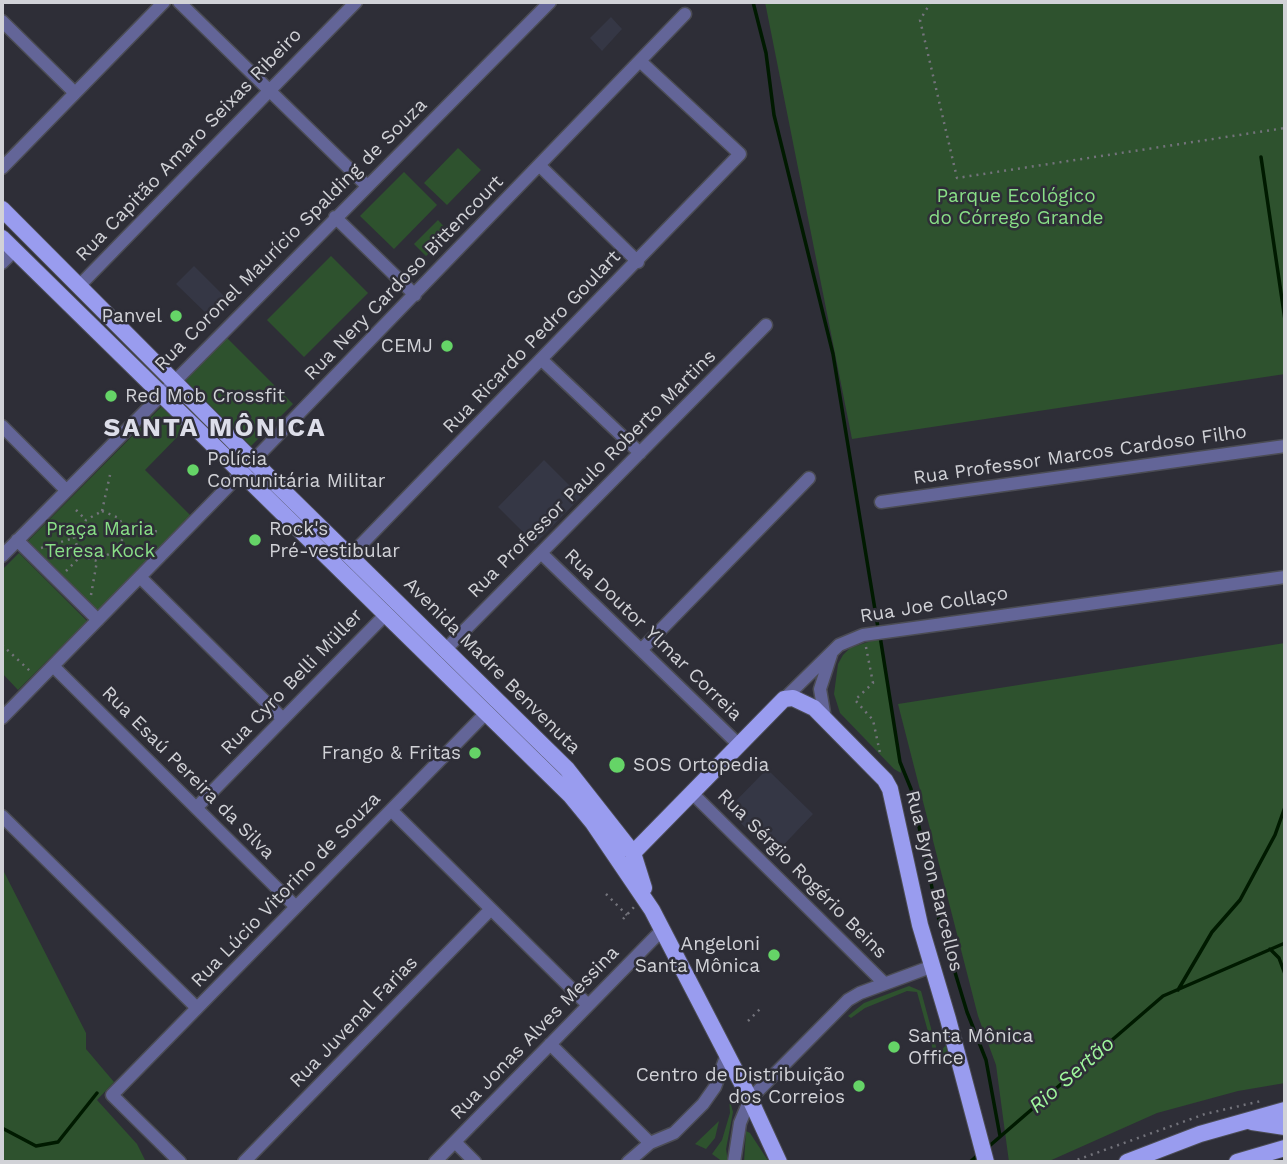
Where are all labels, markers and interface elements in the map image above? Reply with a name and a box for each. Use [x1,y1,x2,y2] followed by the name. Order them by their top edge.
[71,24,307,266] street label: Rua Capitão Amaro Seixas Ribeiro
[150,94,432,376] street label: Rua Coronel Maurício Spalding de Souza
[300,171,508,385] street label: Rua Nery Cardoso Bittencourt
[928,185,1104,229] park label: Parque Ecológico do Córrego Grande
[438,246,626,438] street label: Rua Ricardo Pedro Goulart
[101,305,162,327] place label: Panvel
[168,308,184,324] marker: Panvel
[381,335,433,357] place label: CEMJ
[439,338,455,354] marker: CEMJ
[463,345,721,603] street label: Rua Professor Paulo Roberto Martins
[125,385,285,407] place label: Red Mob Crossfit
[103,388,119,404] marker: Red Mob Crossfit
[105,412,325,444] district label: SANTA MÔNICA
[912,420,1248,490] street label: Rua Professor Marcos Cardoso Filho
[207,448,385,492] place label: Polícia Comunitária Militar
[185,462,201,478] marker: Polícia Comunitária Militar
[45,518,155,562] park label: Praça Maria Teresa Kock
[269,518,400,562] place label: Rock's Pré-vestibular
[247,532,263,548] marker: Rock's Pré-vestibular
[559,544,747,726] street label: Rua Doutor Ylmar Correia
[399,573,585,759] street label: Avenida Madre Benvenuta
[858,582,1010,628] street label: Rua Joe Collaço
[216,604,368,760] street label: Rua Cyro Belli Müller
[97,682,279,864] street label: Rua Esaú Pereira da Silva
[322,742,461,764] place label: Frango & Fritas
[467,745,483,761] marker: Frango & Fritas
[633,754,769,776] place label: SOS Ortopedia
[607,755,627,775] marker: SOS Ortopedia
[712,784,892,964] street label: Rua Sérgio Rogério Beins
[187,788,385,992] street label: Rua Lúcio Vitorino de Souza
[900,788,968,974] street label: Rua Byron Barcellos
[635,933,760,977] place label: Angeloni Santa Mônica
[446,942,624,1124] street label: Rua Jonas Alves Messina
[766,947,782,963] marker: Angeloni Santa Mônica
[285,951,423,1093] street label: Rua Juvenal Farias
[908,1025,1033,1069] place label: Santa Mônica Office
[1024,1031,1120,1119] water label: Rio Sertão
[886,1039,902,1055] marker: Santa Mônica Office
[636,1064,845,1108] place label: Centro de Distribuição dos Correios
[851,1078,867,1094] marker: Centro de Distribuição dos Correios

